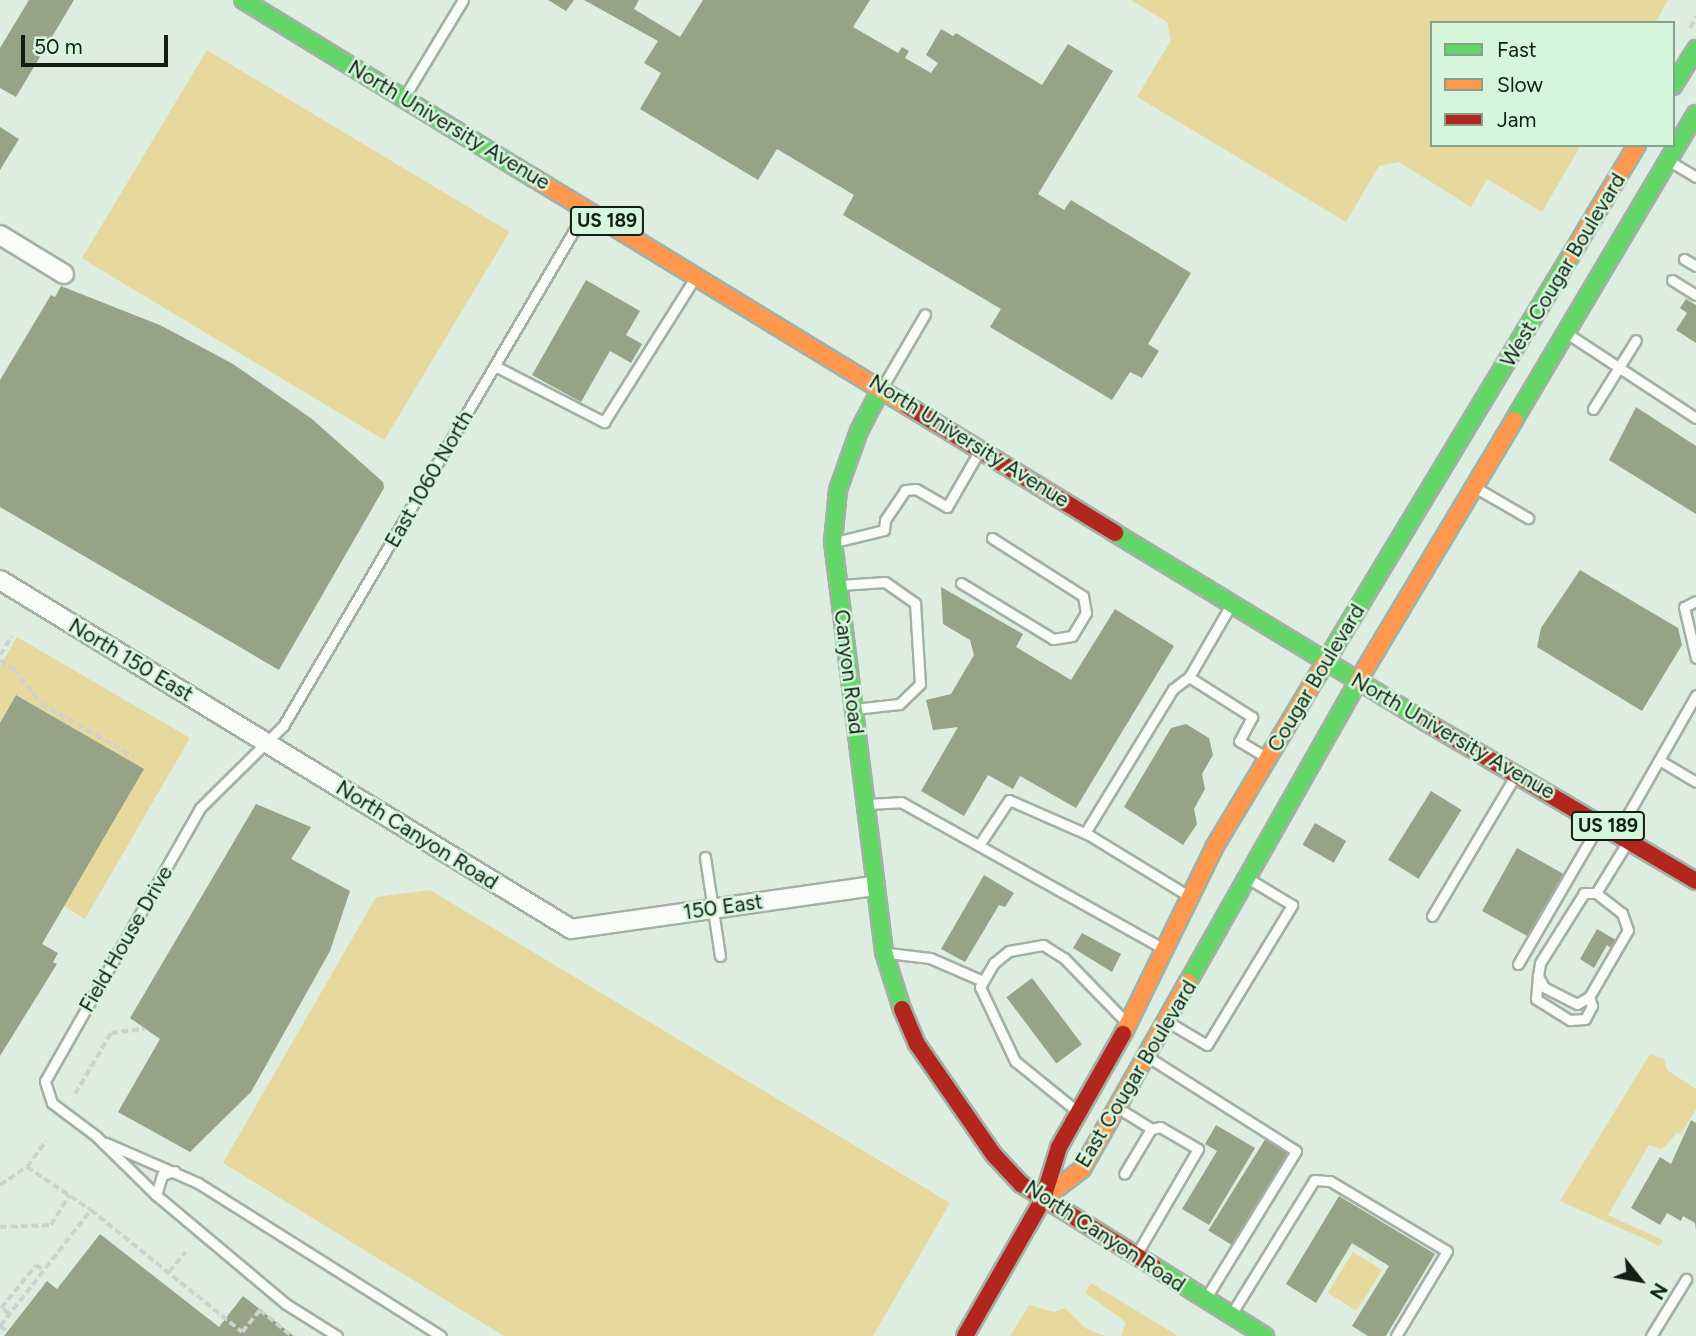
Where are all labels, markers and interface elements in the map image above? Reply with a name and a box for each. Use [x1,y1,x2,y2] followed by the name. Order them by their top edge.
[24,21,172,65] scale bar
[1430,21,1675,147] legend
[34,34,83,59] text: 50 m
[1497,37,1537,62] text: Fast
[344,55,554,195] street label: North University Avenue
[1497,72,1543,97] text: Slow
[1497,107,1536,132] text: Jam
[1495,169,1631,371] street label: West Cougar Boulevard
[568,206,646,236] road number: US 189
[864,369,1074,513] street label: North University Avenue
[380,406,478,552] street label: East 1060 North
[1262,600,1370,756] street label: Cougar Boulevard
[829,608,869,736] street label: Canyon Road
[64,613,198,707] street label: North 150 East
[1347,667,1559,805] street label: North University Avenue
[331,775,503,895] street label: North Canyon Road
[1570,810,1646,842] road number: US 189
[74,861,178,1017] street label: Field House Drive
[682,889,764,925] street label: 150 East
[1070,976,1202,1172] street label: East Cougar Boulevard
[1020,1175,1190,1297] street label: North Canyon Road
[1605,1245,1675,1315] north arrow
[1645,1279,1672,1303] text: N

